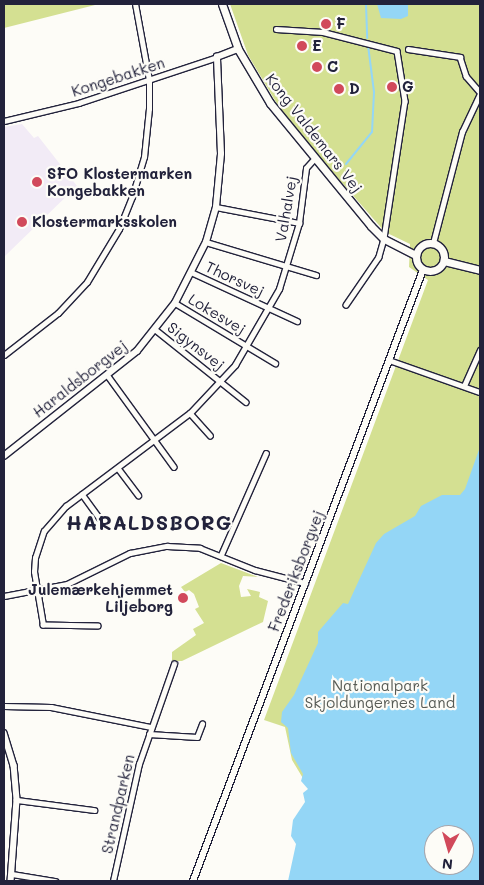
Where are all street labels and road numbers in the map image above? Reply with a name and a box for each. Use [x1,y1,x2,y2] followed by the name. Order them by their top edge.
[69,53,167,101] street label: Kongebakken
[262,70,366,196] street label: Kong Valdemars Vej
[271,175,301,243] street label: Valhalvej
[203,258,267,300] street label: Thorsvej
[185,290,249,338] street label: Lokesvej
[164,318,228,374] street label: Sigynsvej
[29,337,131,421] street label: Haraldsborgvej
[265,508,327,634] street label: Frederiksborgvej
[98,753,138,855] street label: Strandparken

